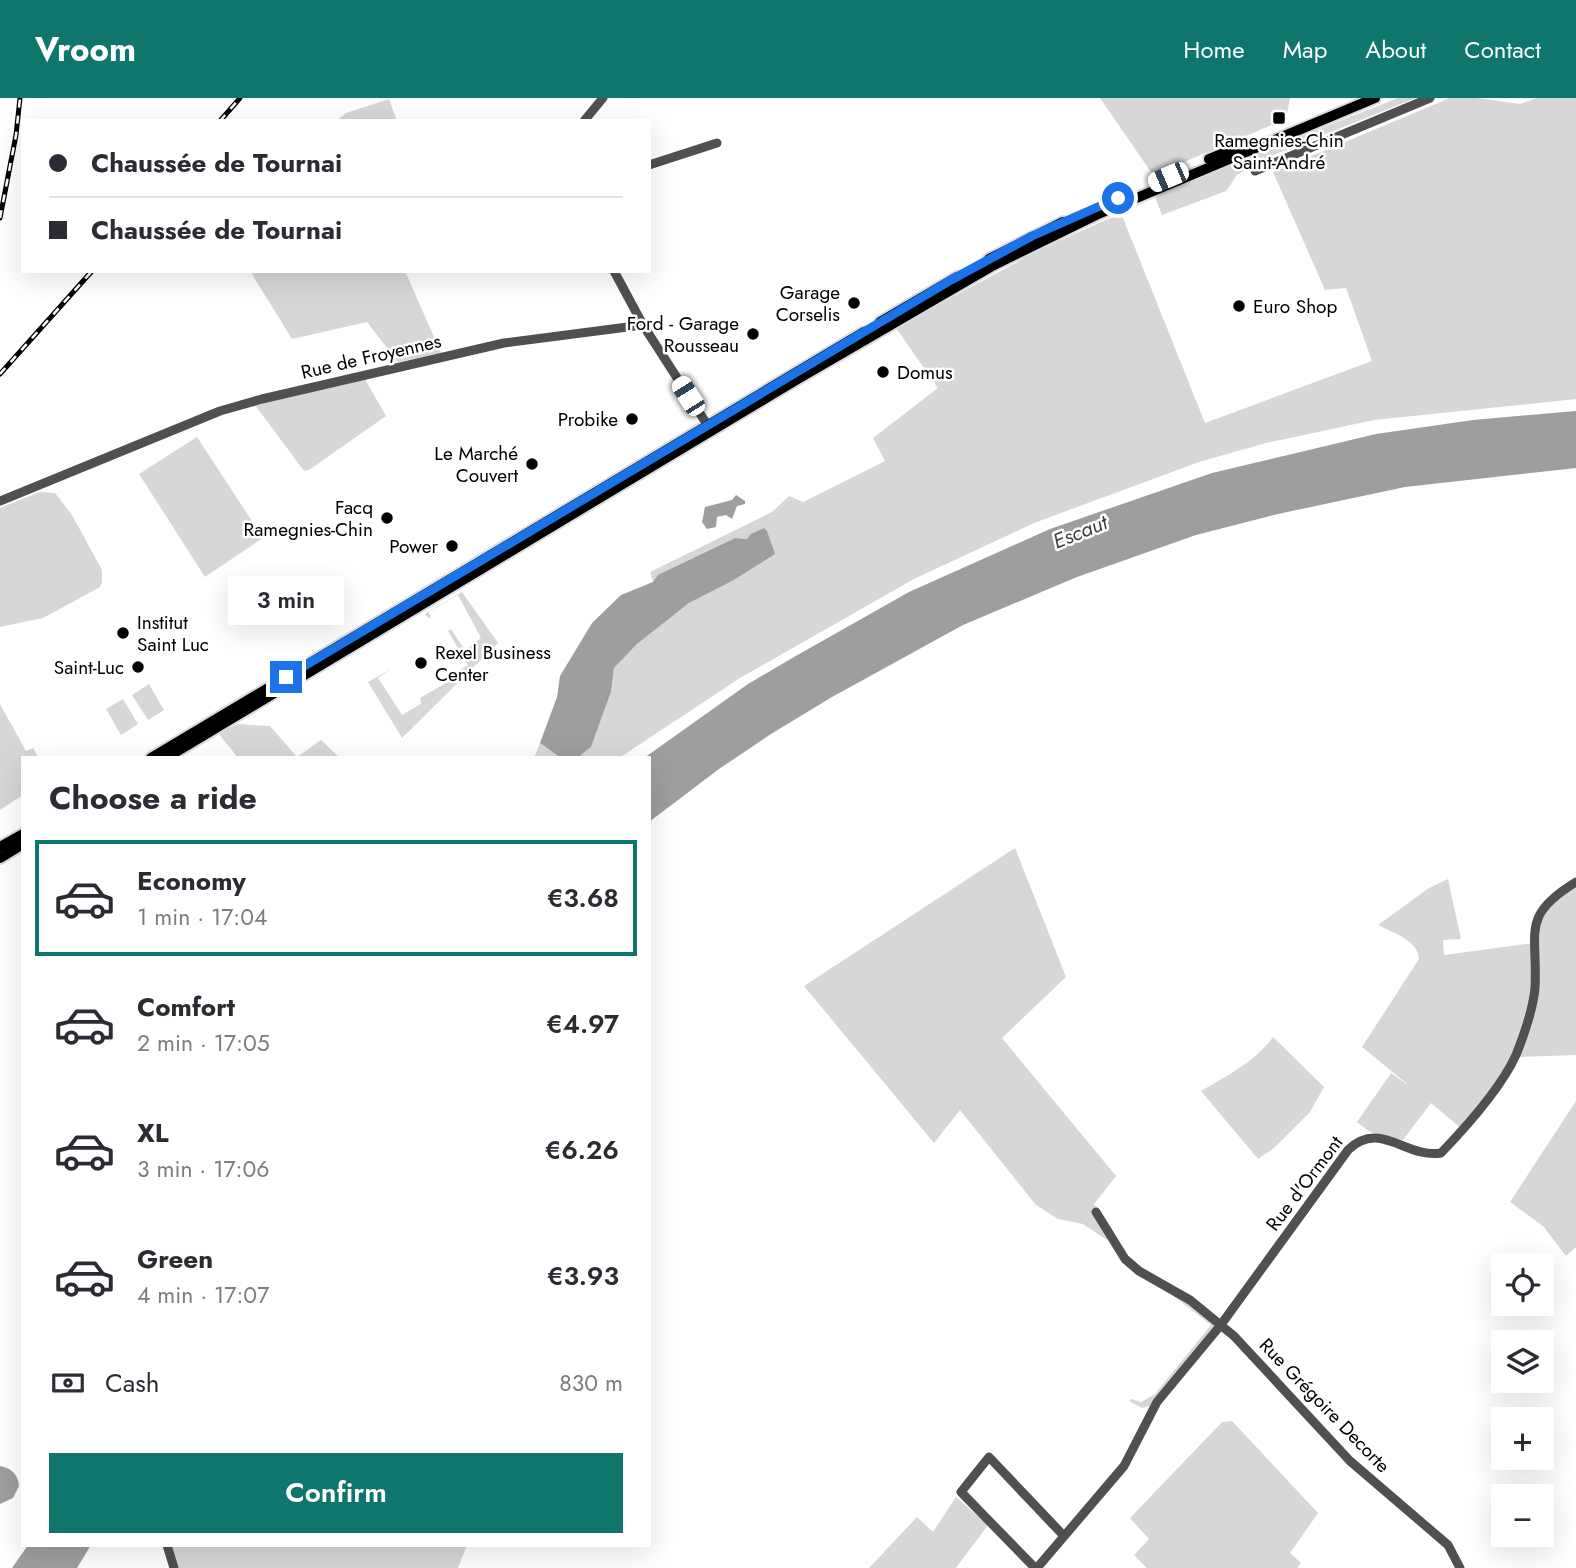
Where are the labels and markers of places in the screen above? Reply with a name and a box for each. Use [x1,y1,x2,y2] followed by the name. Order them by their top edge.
[1271,110,1287,126] marker: Ramegnies-Chin Saint-André
[1214,127,1344,176] place label: Ramegnies-Chin Saint-André
[776,279,840,328] place label: Garage Corselis
[1253,293,1337,320] place label: Euro Shop
[846,295,862,311] marker: Garage Corselis
[1231,298,1247,314] marker: Euro Shop
[627,310,739,359] place label: Ford - Garage Rousseau
[745,326,761,342] marker: Ford - Garage Rousseau
[897,359,953,386] place label: Domus
[875,364,891,380] marker: Domus
[558,406,618,433] place label: Probike
[624,411,640,427] marker: Probike
[434,440,518,489] place label: Le Marché Couvert
[524,456,540,472] marker: Le Marché Couvert
[244,494,373,543] place label: Facq Ramegnies-Chin
[379,510,395,526] marker: Facq Ramegnies-Chin
[389,533,438,560] place label: Power
[444,538,460,554] marker: Power
[137,609,209,658] place label: Institut Saint Luc
[115,625,131,641] marker: Institut Saint Luc
[435,639,551,688] place label: Rexel Business Center
[54,654,124,681] place label: Saint-Luc
[413,655,429,671] marker: Rexel Business Center
[130,659,146,675] marker: Saint-Luc

